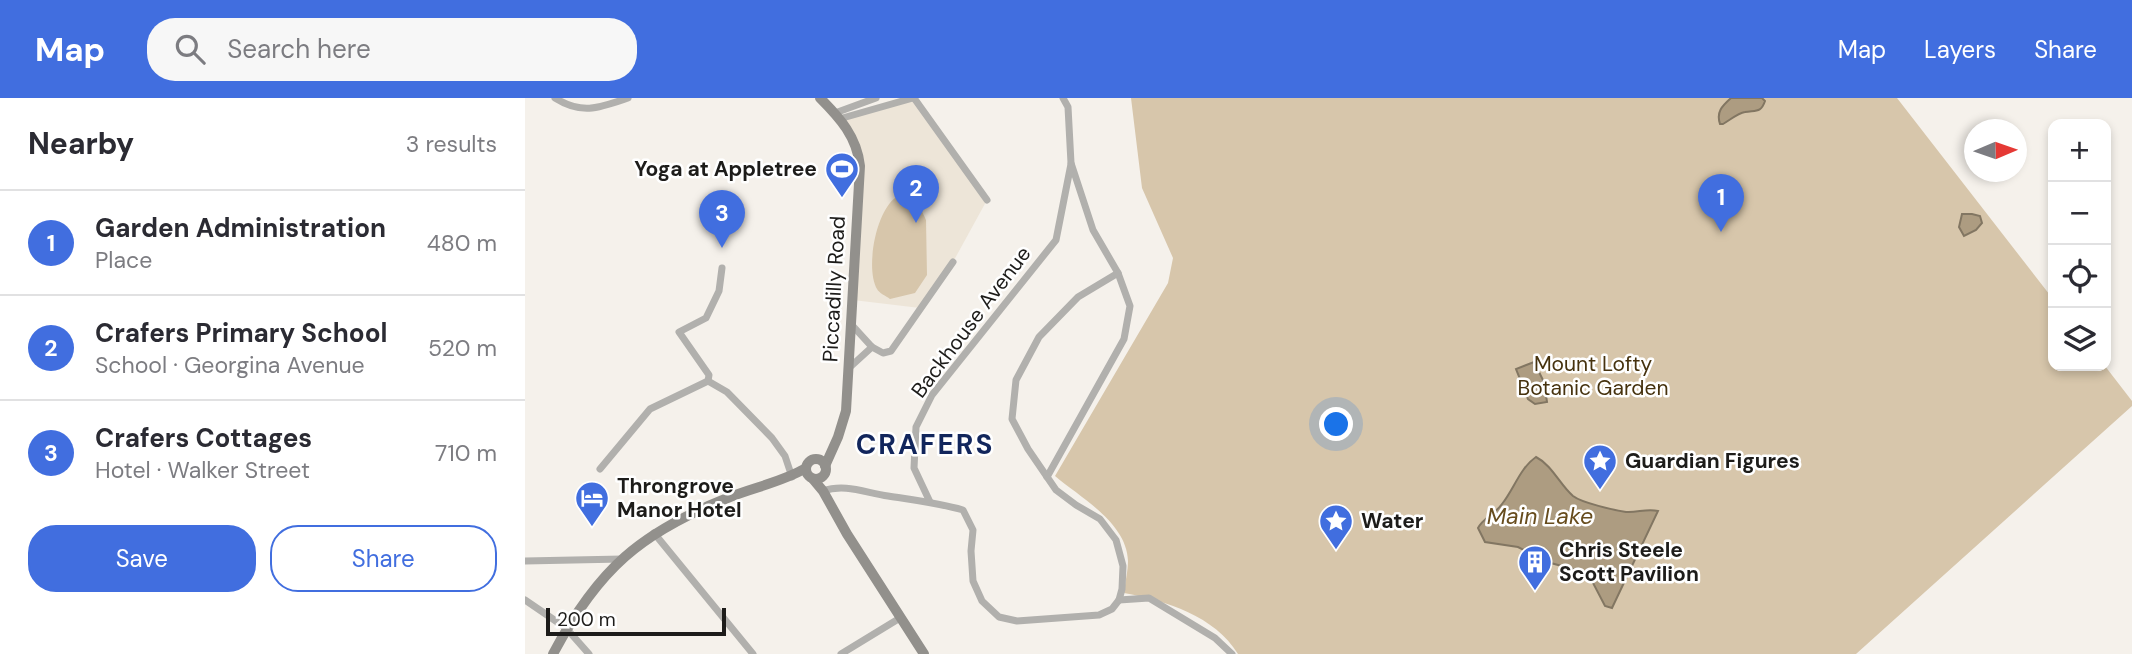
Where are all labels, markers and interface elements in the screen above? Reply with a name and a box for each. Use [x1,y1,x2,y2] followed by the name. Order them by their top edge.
[147,18,637,81] search box
[35,28,105,71] text: Map
[171,30,209,68] icon: search
[227,32,371,66] text: Search here
[1838,34,1886,65] text: Map
[1924,34,1996,65] text: Layers
[2034,34,2097,65] text: Share
[1964,119,2027,182] north arrow
[2048,119,2111,371] map controls
[2048,119,2111,182] button: +
[28,124,134,163] text: Nearby
[406,129,497,159] text: 3 results
[823,150,861,199] sports icon: Yoga at Appletree
[634,155,817,183] place label: Yoga at Appletree
[893,165,939,223] pin: 2
[1698,174,1744,232] pin: 1
[2048,182,2111,245] button: −
[699,190,745,248] pin: 3
[95,211,386,245] text: Garden Administration
[816,215,852,363] street label: Piccadilly Road
[47,228,55,258] text: 1
[427,228,497,258] text: 480 m
[905,241,1037,403] street label: Backhouse Avenue
[95,245,152,275] text: Place
[2048,245,2111,308] button: locate
[2048,308,2111,371] button: layers
[95,316,388,350] text: Crafers Primary School
[44,333,58,363] text: 2
[428,333,497,363] text: 520 m
[95,350,365,380] text: School · Georgina Avenue
[1518,350,1668,402] park label: Mount Lofty Botanic Garden
[1319,407,1353,441] your location
[95,421,312,455] text: Crafers Cottages
[856,426,994,463] district label: CRAFERS
[44,438,58,468] text: 3
[435,438,497,468] text: 710 m
[1581,442,1619,491] place icon: Guardian Figures
[1625,447,1800,475] place label: Guardian Figures
[95,455,310,485] text: Hotel · Walker Street
[617,472,742,524] place label: Throngrove Manor Hotel
[573,479,611,528] hotel icon: Throngrove Manor Hotel
[1487,501,1593,531] water label: Main Lake
[1317,502,1355,551] place icon: Water
[1361,507,1424,535] place label: Water
[28,525,256,592] button: Save
[270,525,497,592] button: Share
[1559,536,1699,588] place label: Chris Steele Scott Pavilion
[1516,543,1554,592] building icon: Chris Steele Scott Pavilion
[546,605,726,637] scale bar
[557,607,616,632] text: 200 m

